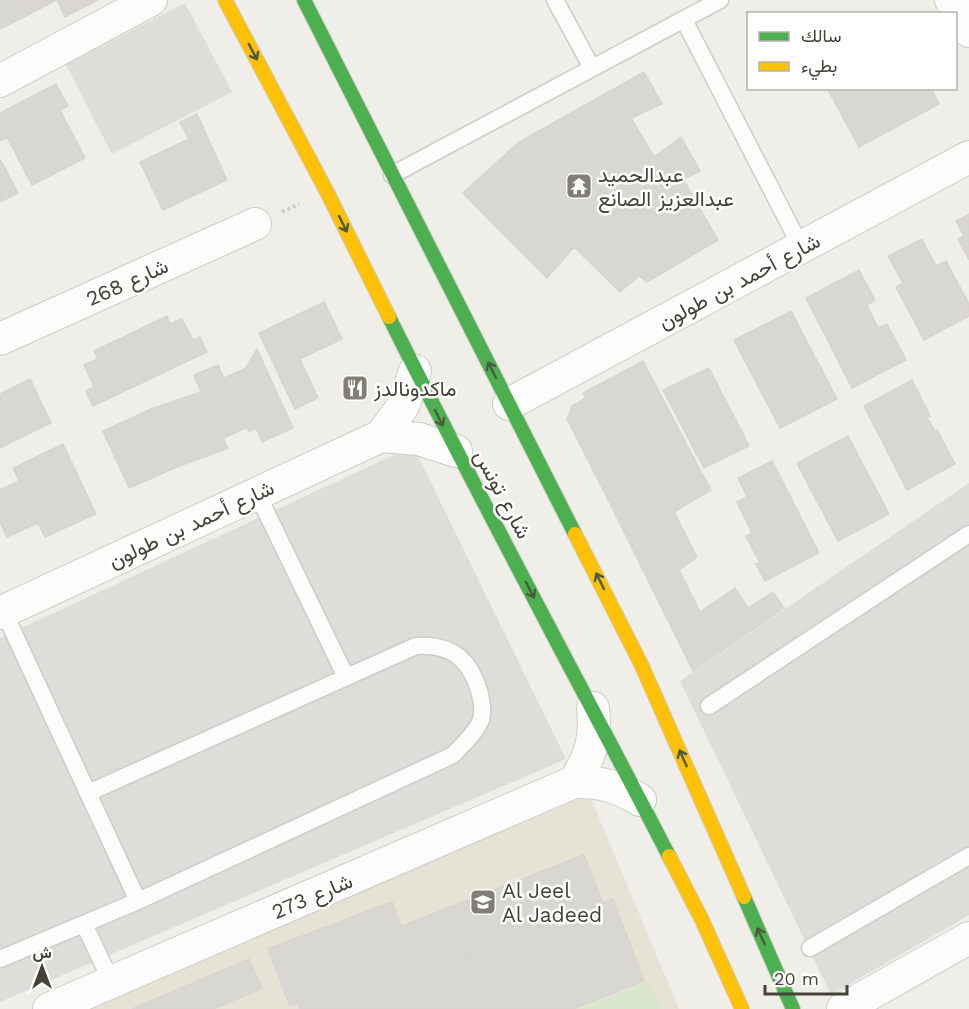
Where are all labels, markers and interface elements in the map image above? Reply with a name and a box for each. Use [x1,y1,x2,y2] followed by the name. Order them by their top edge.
[747,12,957,90] legend
[801,25,841,46] text: سالك
[248,42,259,60] one-way arrow
[801,55,837,81] text: بطيء
[598,162,734,213] place label: عبدالحميد عبدالعزيز الصانع
[564,171,594,201] temple icon: عبدالحميد عبدالعزيز الصانع
[338,215,350,233] one-way arrow
[654,228,825,336] street label: شارع أحمد بن طولون
[82,253,173,313] street label: شارع 268
[486,362,497,380] one-way arrow
[340,373,370,403] restaurant icon: ماكدونالدز
[373,376,456,402] place label: ماكدونالدز
[433,409,445,426] one-way arrow
[467,445,537,544] street label: شارع تونس
[104,475,279,575] street label: شارع أحمد بن طولون
[594,572,606,590] one-way arrow
[525,581,536,599] one-way arrow
[676,749,688,767] one-way arrow
[268,868,357,926] street label: شارع 273
[502,878,602,927] place label: Al Jeel Al Jadeed
[468,887,498,917] school or university icon: Al Jeel Al Jadeed
[755,928,766,946] one-way arrow
[12,937,72,997] north arrow
[32,943,52,962] text: ش
[765,958,848,996] scale bar
[774,968,819,989] text: 20 m

